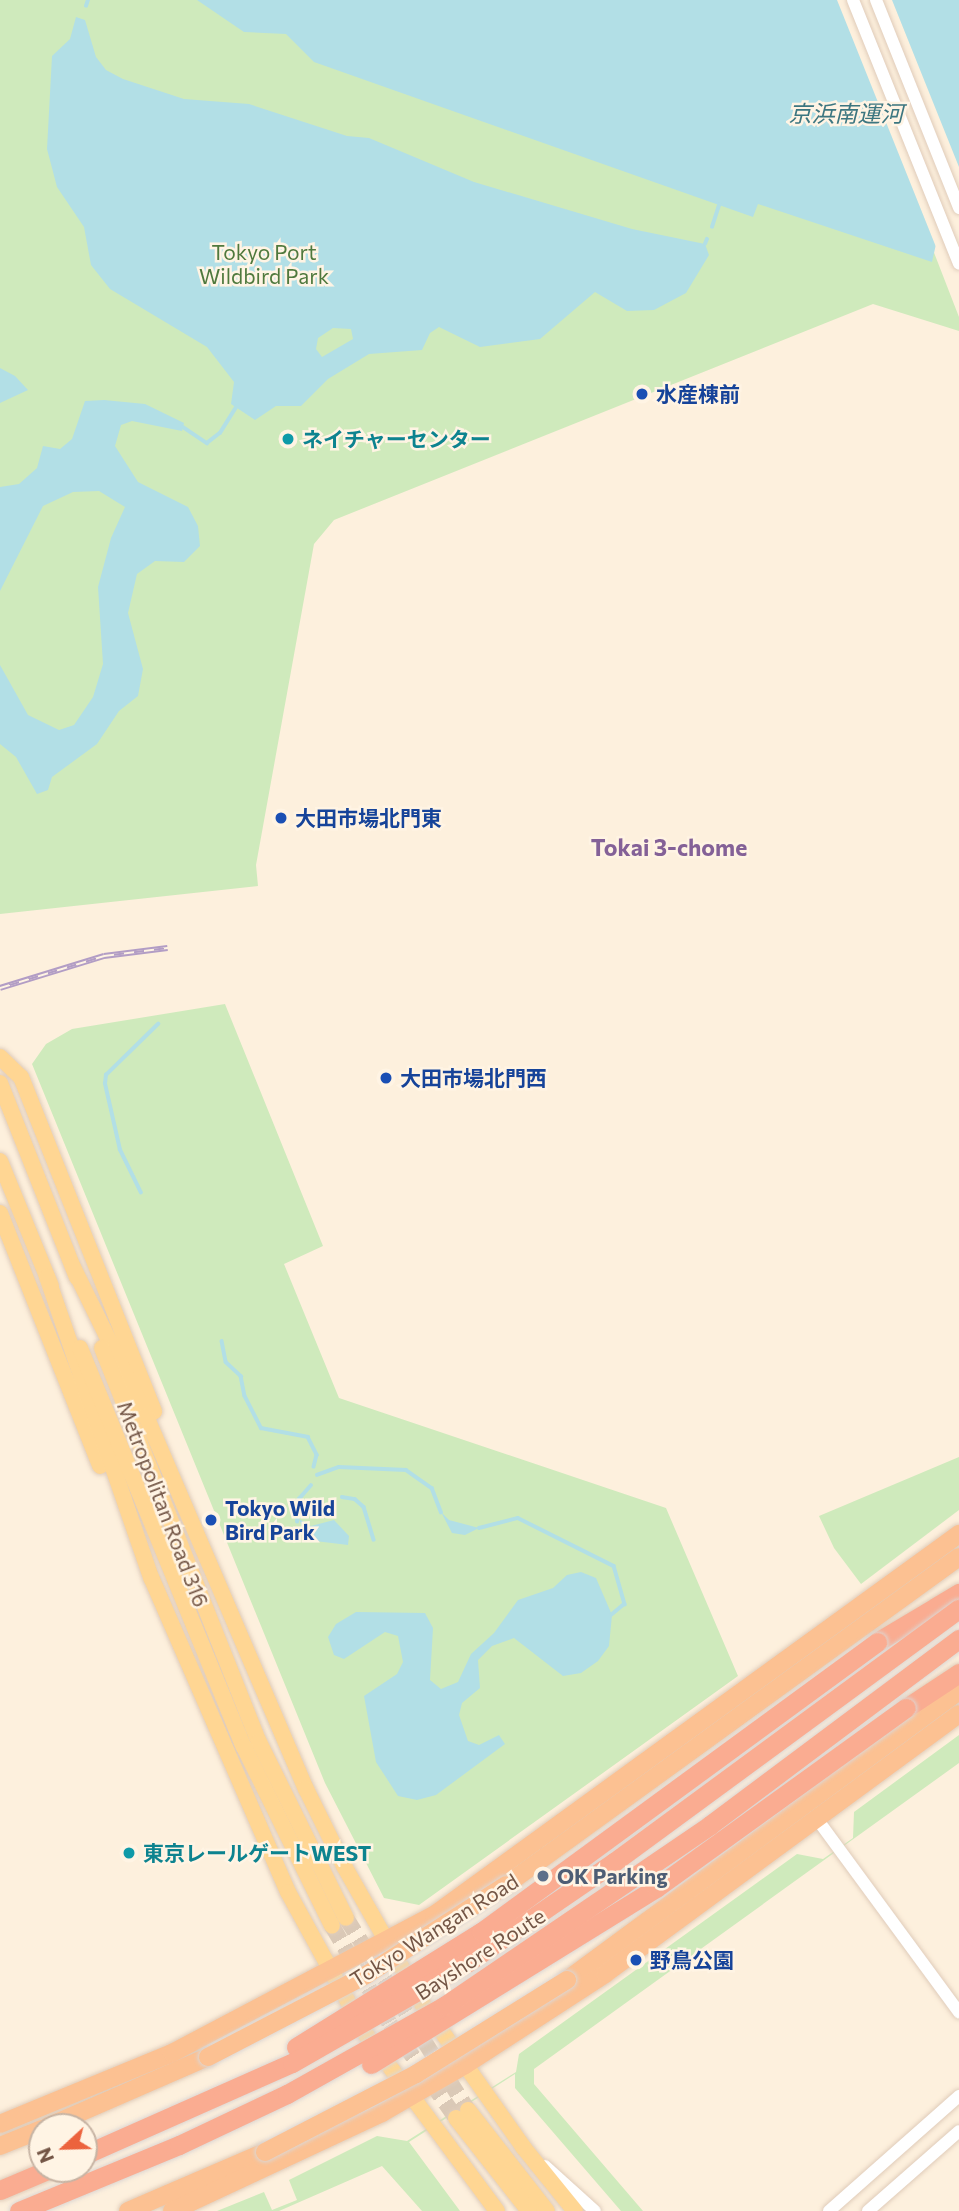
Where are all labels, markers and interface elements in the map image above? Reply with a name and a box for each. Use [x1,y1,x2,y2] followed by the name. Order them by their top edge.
[789,99,903,127] water label: 京浜南運河
[199,239,329,289] park label: Tokyo Port Wildbird Park
[656,381,740,407] place label: 水産棟前
[634,386,650,402] marker: 水産棟前
[302,426,491,452] place label: ネイチャーセンター
[280,431,296,447] marker: ネイチャーセンター
[295,805,442,831] place label: 大田市場北門東
[273,810,289,826] marker: 大田市場北門東
[591,833,747,861] district label: Tokai 3-chome
[400,1065,547,1091] place label: 大田市場北門西
[378,1070,394,1086] marker: 大田市場北門西
[112,1398,214,1610] street label: Metropolitan Road 316
[225,1495,335,1545] place label: Tokyo Wild Bird Park
[203,1512,219,1528] marker: Tokyo Wild Bird Park
[143,1840,371,1866] place label: 東京レールゲートWEST
[121,1845,137,1861] marker: 東京レールゲートWEST
[557,1863,668,1889] place label: OK Parking
[345,1868,523,1992] street label: Tokyo Wangan Road
[535,1868,551,1884] marker: OK Parking
[410,1903,550,2005] street label: Bayshore Route
[650,1947,734,1973] place label: 野鳥公園
[628,1952,644,1968] marker: 野鳥公園
[28,2113,98,2183] north arrow
[32,2144,58,2166] text: N

